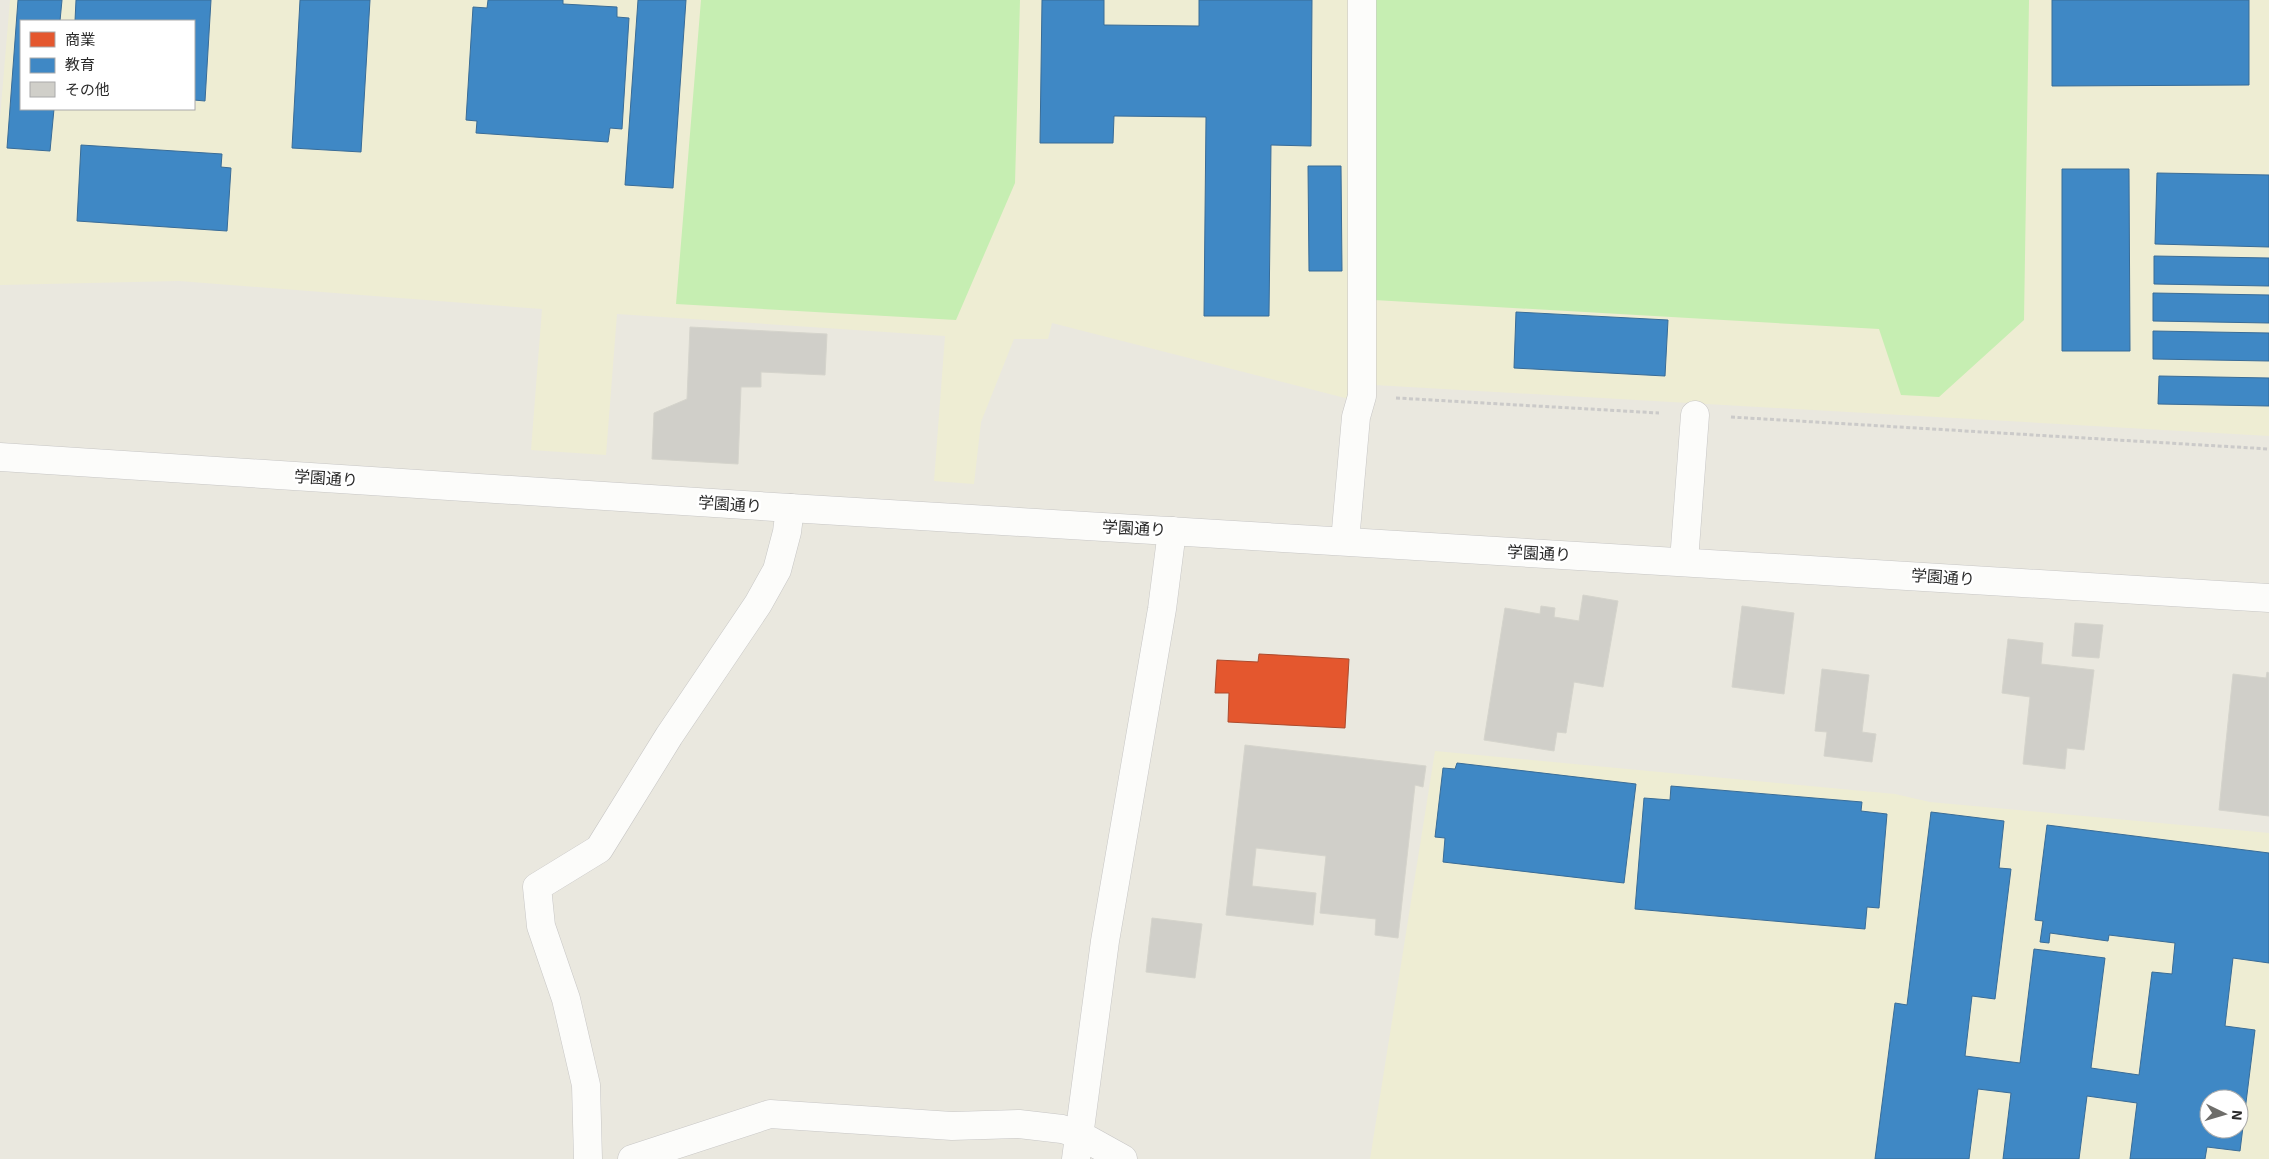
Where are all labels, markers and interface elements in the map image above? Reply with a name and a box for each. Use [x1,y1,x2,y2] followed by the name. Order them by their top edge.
[20,20,195,110] legend
[65,30,95,48] text: 商業
[65,55,95,73] text: 教育
[65,80,110,98] text: その他
[293,466,359,489] street label: 学園通り
[697,492,763,515] street label: 学園通り
[1102,516,1166,539] street label: 学園通り
[1507,541,1571,564] street label: 学園通り
[1910,565,1976,588] street label: 学園通り
[2199,1089,2249,1139] north arrow
[2229,1109,2246,1121] text: N

